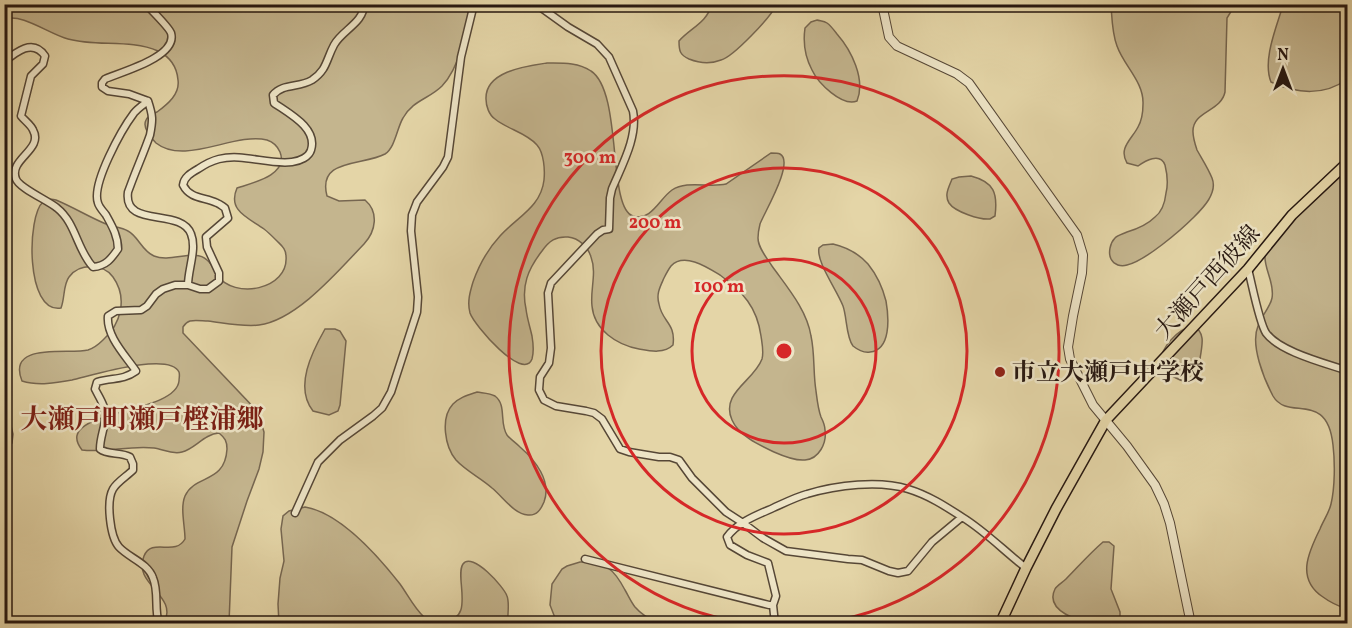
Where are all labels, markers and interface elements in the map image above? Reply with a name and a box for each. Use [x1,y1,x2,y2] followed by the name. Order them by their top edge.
[1253,39,1313,99] north arrow
[1277,45,1289,67] text: N
[564,146,616,171] text: 300 m
[629,211,681,236] text: 200 m
[1148,218,1269,348] street label: 大瀬戸西彼線
[694,275,744,300] text: 100 m
[774,341,794,361] centre of rings
[1012,357,1204,391] place label: 市立大瀬戸中学校
[993,365,1007,379] marker: 市立大瀬戸中学校
[21,402,264,440] district label: 大瀬戸町瀬戸樫浦郷

